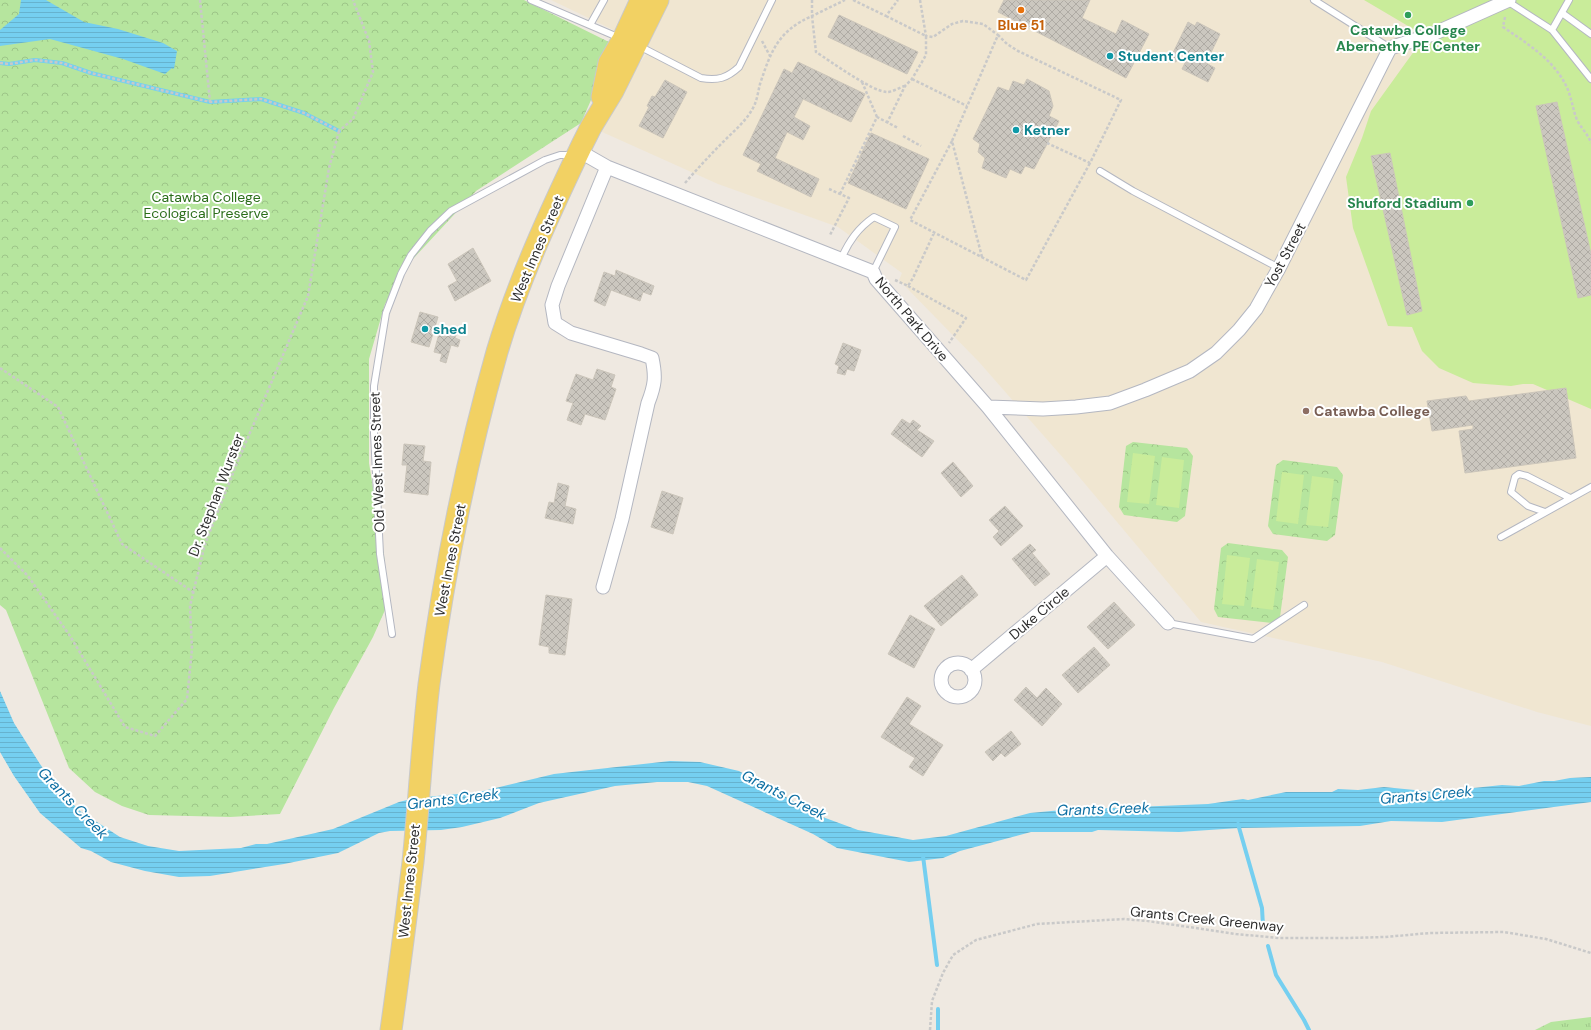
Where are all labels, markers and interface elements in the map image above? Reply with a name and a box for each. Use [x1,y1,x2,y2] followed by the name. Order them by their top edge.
[1016,5,1026,15] marker: Blue 51
[1403,10,1413,20] marker: Catawba College Abernethy PE Center
[998,16,1044,34] place label: Blue 51
[1336,21,1480,55] place label: Catawba College Abernethy PE Center
[1118,47,1224,65] place label: Student Center
[1105,51,1115,61] marker: Student Center
[1024,121,1070,139] place label: Ketner
[1011,125,1021,135] marker: Ketner
[143,188,269,222] park label: Catawba College Ecological Preserve
[506,193,568,305] street label: West Innes Street
[1347,194,1462,212] place label: Shuford Stadium
[1465,198,1475,208] marker: Shuford Stadium
[1260,220,1310,290] street label: Yost Street
[871,273,953,365] street label: North Park Drive
[433,320,467,338] place label: shed
[420,324,430,334] marker: shed
[366,391,388,533] street label: Old West Innes Street
[1314,402,1430,420] place label: Catawba College
[1301,406,1311,416] marker: Catawba College
[184,431,248,559] street label: Dr. Stephan Wurster
[430,502,470,618] street label: West Innes Street
[1005,583,1073,643] street label: Duke Circle
[34,763,112,843] water label: Grants Creek
[738,765,830,825] water label: Grants Creek
[1379,781,1473,809] water label: Grants Creek
[406,783,500,815] water label: Grants Creek
[1056,797,1150,821] water label: Grants Creek
[394,823,424,939] street label: West Innes Street
[1129,902,1285,936] street label: Grants Creek Greenway

